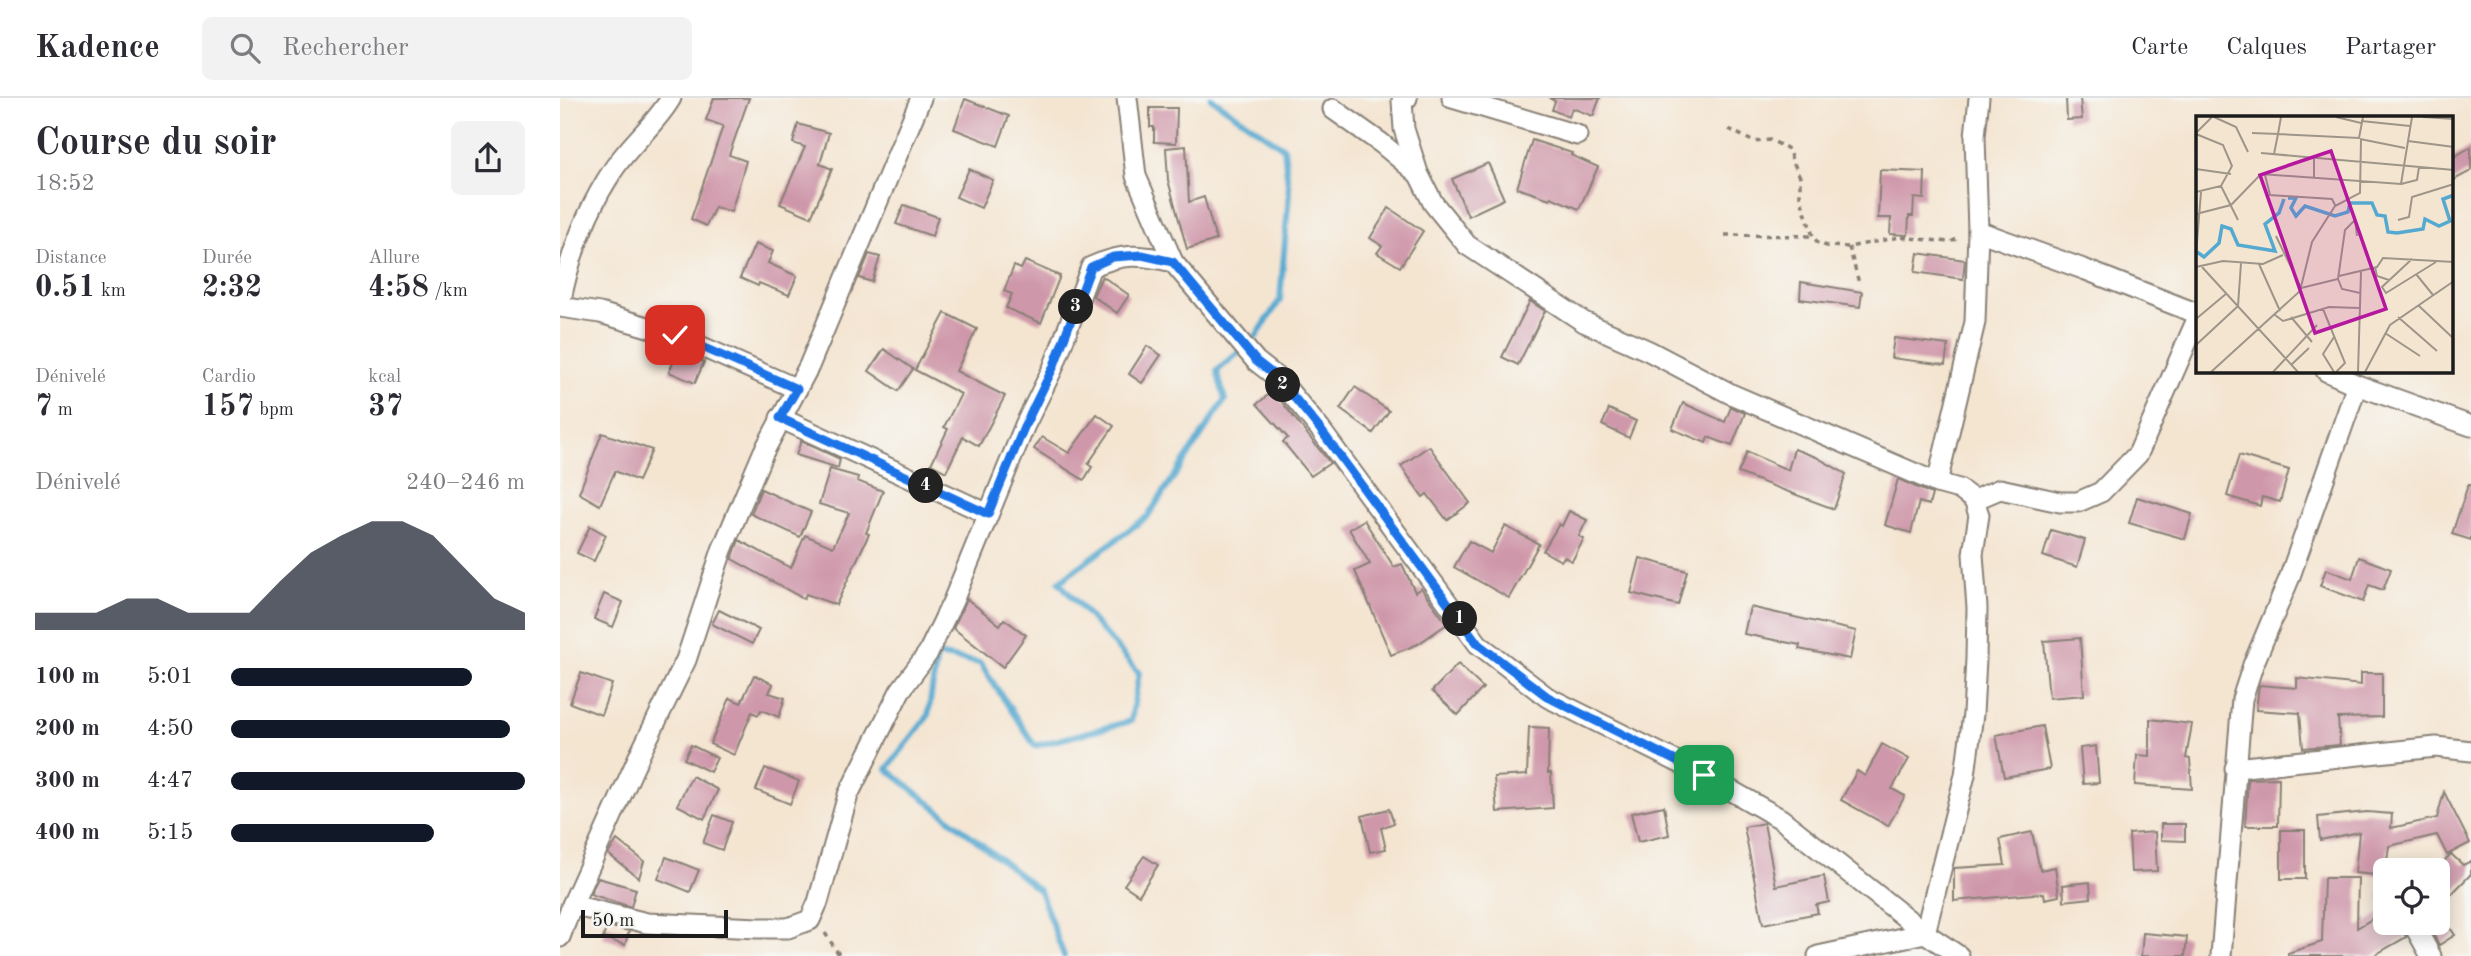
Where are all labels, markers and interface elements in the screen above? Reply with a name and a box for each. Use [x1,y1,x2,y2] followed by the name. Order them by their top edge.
[202,17,692,80] search box
[226,29,264,67] icon: search
[35,32,160,65] text: Kadence
[282,35,409,61] text: Rechercher
[2131,36,2188,60] text: Carte
[2226,36,2307,60] text: Calques
[2345,36,2436,60] text: Partager
[2196,116,2454,373] inset map
[451,121,525,195] button: share
[35,125,277,163] text: Course du soir
[35,172,95,195] text: 18:52
[35,249,107,268] text: Distance
[202,249,252,268] text: Durée
[368,249,420,268] text: Allure
[35,273,96,303] text: 0.51
[202,273,262,303] text: 2:32
[368,273,429,303] text: 4:58
[96,282,126,301] text: km
[429,282,468,301] text: /km
[1058,290,1094,325] pin: 3
[1070,297,1081,316] text: 3
[645,305,705,365] pin
[656,316,694,354] icon: check
[35,368,106,387] text: Dénivelé
[202,368,256,387] text: Cardio
[368,368,401,387] text: kcal
[1266,368,1300,402] pin: 2
[1277,375,1288,394] text: 2
[35,392,52,422] text: 7
[202,392,254,422] text: 157
[368,392,403,422] text: 37
[52,401,73,420] text: m
[254,401,294,420] text: bpm
[908,468,944,504] pin: 4
[35,471,121,494] text: Dénivelé
[406,471,525,494] text: 240–246 m
[920,476,931,495] text: 4
[1443,602,1478,636] pin: 1
[1454,609,1465,628] text: 1
[35,665,100,688] text: 100 m
[147,665,193,688] text: 5:01
[35,717,100,740] text: 200 m
[147,717,193,740] text: 4:50
[1674,745,1734,805] pin
[1685,756,1723,794] icon: arrive
[35,769,100,792] text: 300 m
[147,769,193,792] text: 4:47
[35,821,100,844] text: 400 m
[147,821,193,844] text: 5:15
[2373,858,2450,935] map controls
[2373,858,2450,935] button: locate
[581,907,728,939] scale bar
[592,912,634,931] text: 50 m

